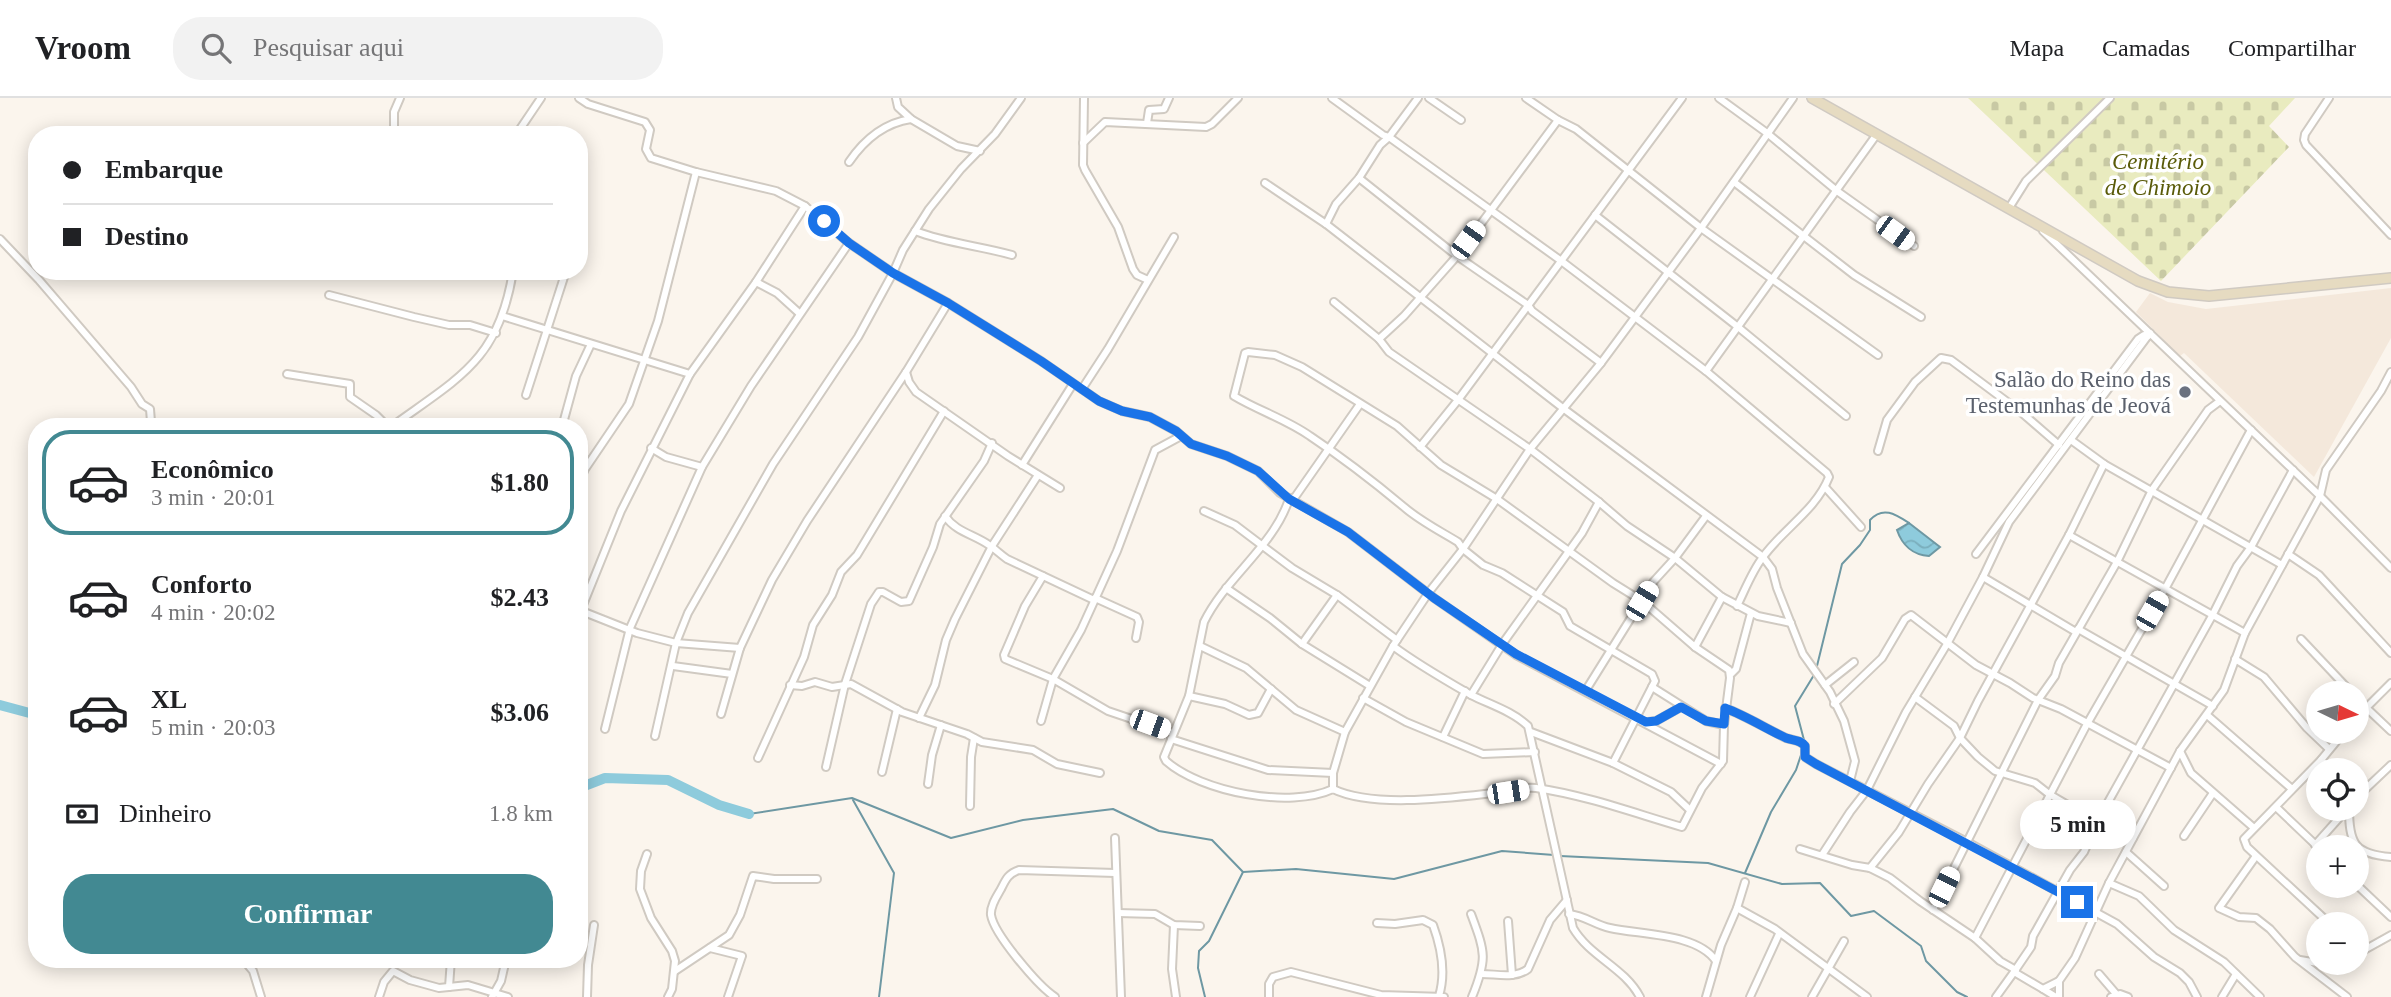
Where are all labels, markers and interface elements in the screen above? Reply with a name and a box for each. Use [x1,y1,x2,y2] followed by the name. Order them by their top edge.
[173,17,663,80] search box
[197,29,235,67] icon: search
[35,30,131,66] text: Vroom
[253,33,404,62] text: Pesquisar aqui
[2009,35,2064,61] text: Mapa
[2102,35,2190,61] text: Camadas
[2228,35,2356,61] text: Compartilhar
[2105,149,2211,200] park label: Cemitério de Chimoio
[105,155,223,184] text: Embarque
[808,205,840,237] route start
[1872,212,1919,254] car
[1448,217,1489,263] car
[105,222,189,251] text: Destino
[1966,367,2171,418] place label: Salão do Reino das Testemunhas de Jeová
[2177,384,2193,400] marker: Salão do Reino das Testemunhas de Jeová
[67,451,130,514] icon: car
[151,455,274,484] text: Econômico
[491,468,549,497] text: $1.80
[151,485,276,510] text: 3 min · 20:01
[67,566,130,629] icon: car
[151,570,252,599] text: Conforto
[1623,578,1662,624] car
[491,583,549,612] text: $2.43
[2133,588,2172,634] car
[151,600,276,625] text: 4 min · 20:02
[67,681,130,744] icon: car
[2306,681,2370,744] north arrow
[2306,681,2369,975] map controls
[151,685,187,714] text: XL
[491,698,549,727] text: $3.06
[1127,707,1174,741] car
[151,715,276,740] text: 5 min · 20:03
[2306,758,2369,821] button: locate
[1486,778,1531,806] car
[63,795,101,833] icon: cash
[119,799,211,828] text: Dinheiro
[2019,800,2135,850] callout: 5 min
[489,801,553,826] text: 1.8 km
[2050,812,2106,837] text: 5 min
[2306,835,2369,898] button: +
[1926,864,1963,910] car
[63,874,553,954] button: Confirmar
[2061,886,2093,918] route end
[2306,912,2369,975] button: −

